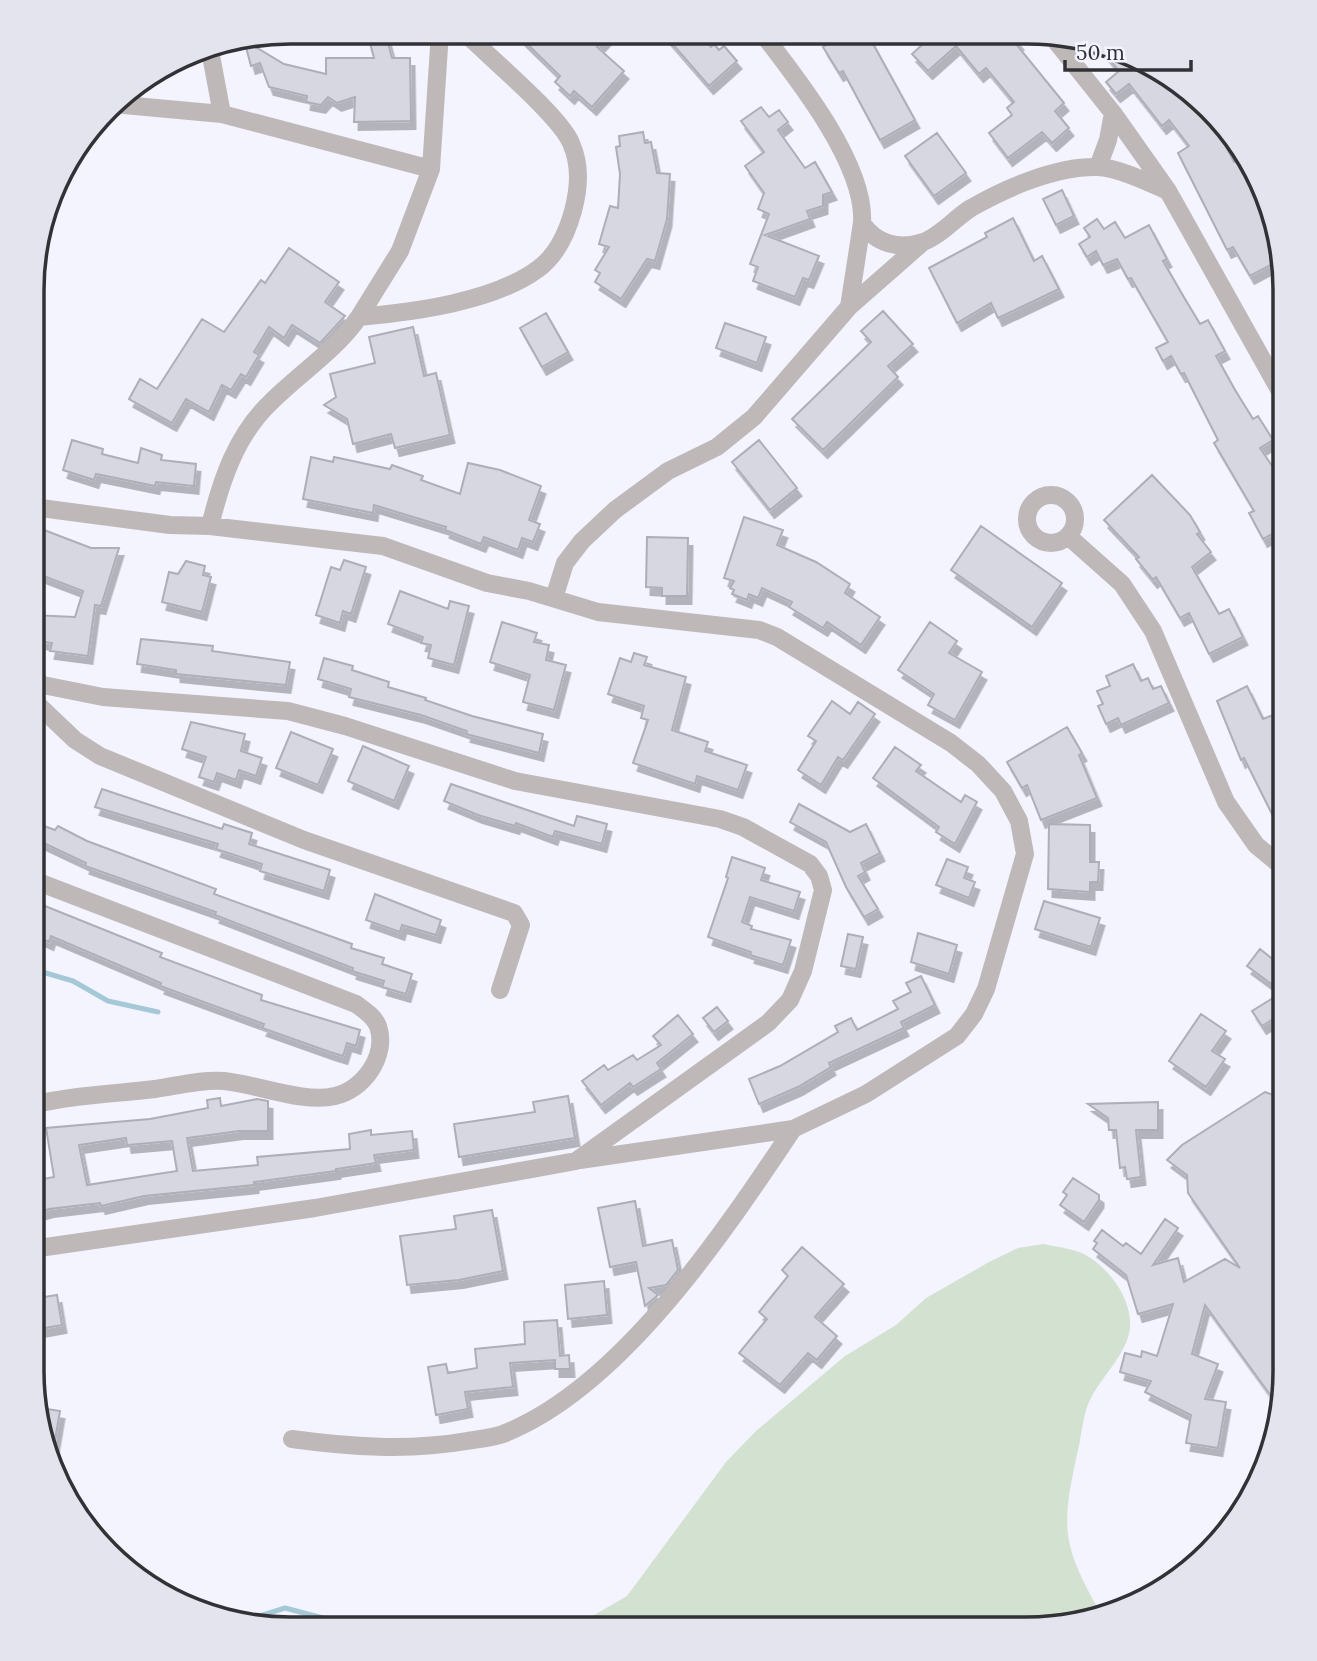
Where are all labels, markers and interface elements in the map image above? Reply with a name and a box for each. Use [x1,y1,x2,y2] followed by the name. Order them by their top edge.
[1065,28,1191,72] scale bar
[1076,39,1125,66] text: 50 m

